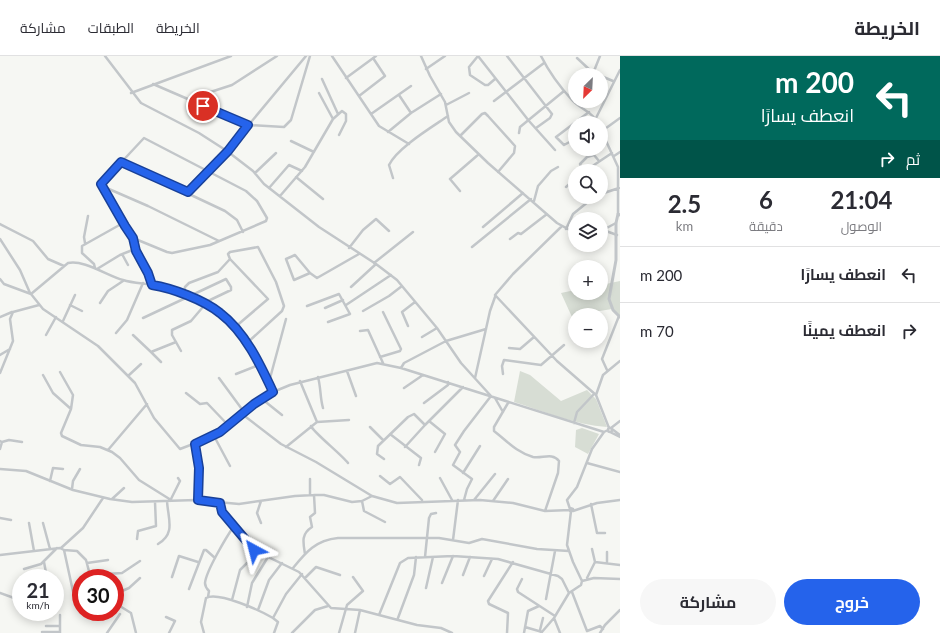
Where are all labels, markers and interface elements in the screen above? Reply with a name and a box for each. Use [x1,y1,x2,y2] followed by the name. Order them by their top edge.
[854,16,920,39] text: الخريطة
[20,19,66,36] text: مشاركة
[88,19,134,36] text: الطبقات
[156,19,200,36] text: الخريطة
[775,65,854,99] text: 200 m
[568,68,608,108] north arrow
[568,68,608,348] map controls
[868,72,920,124] icon: left
[186,89,220,123] pin
[192,95,214,117] icon: arrive
[761,104,854,126] text: انعطف يسارًا
[568,116,608,156] button: sound
[876,148,898,170] icon: right
[906,150,920,168] text: ثم
[568,164,608,204] button: search
[759,185,773,214] text: 6
[830,185,892,214] text: 21:04
[668,189,701,218] text: 2.5
[568,212,608,252] button: layers
[676,218,693,234] text: km
[749,218,783,234] text: دقيقة
[841,218,882,234] text: الوصول
[568,260,608,300] button: +
[898,264,920,286] icon: left
[801,265,886,283] text: انعطف يسارًا
[640,266,682,284] text: 200 m
[568,308,608,348] button: −
[898,320,920,342] icon: right
[802,321,886,339] text: انعطف يمينًا
[640,322,674,340] text: 70 m
[233,529,275,571] position arrow
[72,569,124,621] speed limit sign: 30
[26,578,50,602] text: 21
[640,579,776,625] button: مشاركة
[784,579,920,625] button: خروج
[26,599,50,611] text: km/h

